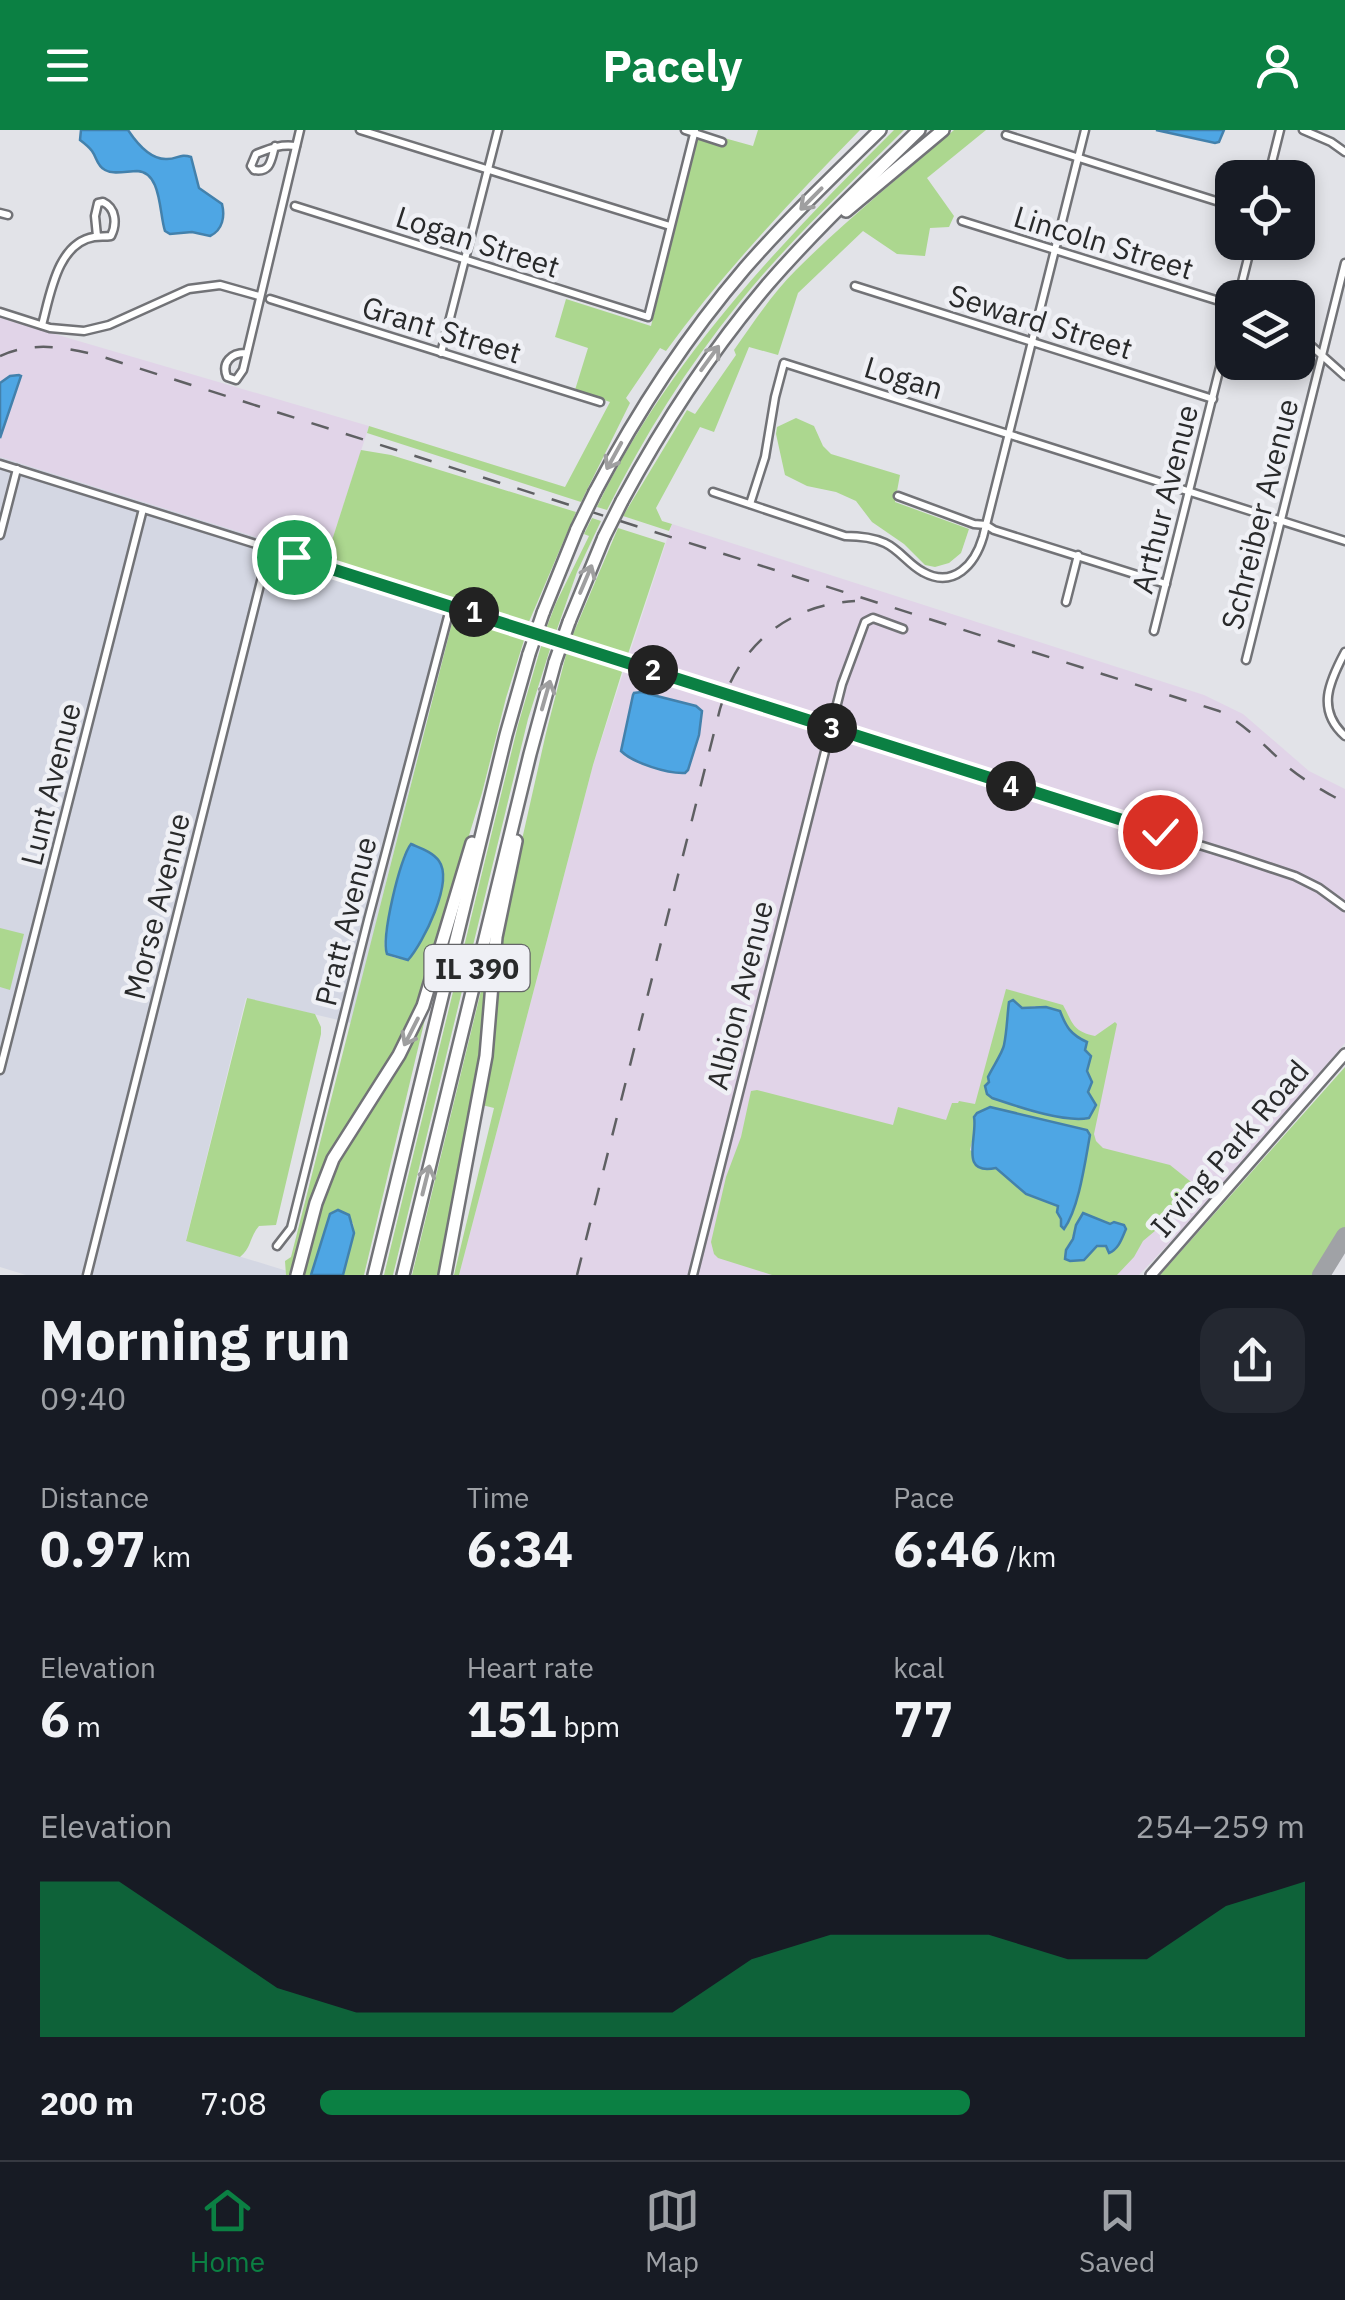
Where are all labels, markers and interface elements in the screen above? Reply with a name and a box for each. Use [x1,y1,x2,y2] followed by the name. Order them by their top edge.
[602,36,743,94] text: Pacely
[40,38,95,93] icon: menu
[1250,38,1305,93] icon: person
[1215,160,1315,380] map controls
[1215,160,1315,260] button: locate
[799,187,823,211] one-way arrow
[391,196,565,286] street label: Logan Street
[1009,196,1199,288] street label: Lincoln Street
[944,275,1138,367] street label: Seward Street
[1215,280,1315,380] button: layers
[358,286,526,372] street label: Grant Street
[699,345,720,372] one-way arrow
[860,347,948,407] street label: Logan
[1211,395,1307,633] street label: Schreiber Avenue
[1122,401,1206,597] street label: Arthur Avenue
[604,441,624,471] one-way arrow
[252,515,337,600] pin
[267,530,322,585] icon: arrive
[578,564,596,595] one-way arrow
[449,587,499,637] pin: 1
[466,593,482,630] text: 1
[628,645,678,695] pin: 2
[645,651,661,688] text: 2
[537,680,556,711] one-way arrow
[11,698,89,870] street label: Lunt Avenue
[807,703,857,753] pin: 3
[824,709,840,746] text: 3
[986,761,1036,811] pin: 4
[1003,767,1019,804] text: 4
[1118,790,1203,875] pin
[1133,805,1188,860] icon: check
[114,809,198,1003] street label: Morse Avenue
[305,832,385,1010] street label: Pratt Avenue
[697,896,781,1094] street label: Albion Avenue
[424,945,530,991] road number: IL 390
[401,1016,420,1046] one-way arrow
[1141,1051,1317,1245] street label: Irving Park Road
[418,1165,436,1197] one-way arrow
[40,1304,351,1375] text: Morning run
[1200,1308,1305,1413] button: share
[40,1377,126,1419] text: 09:40
[40,1479,149,1516] text: Distance
[467,1479,530,1516] text: Time
[893,1479,954,1516] text: Pace
[40,1516,146,1581] text: 0.97
[467,1516,573,1581] text: 6:34
[893,1516,1000,1581] text: 6:46
[146,1538,191,1575] text: km
[1000,1538,1056,1575] text: /km
[40,1649,156,1686] text: Elevation
[467,1649,594,1686] text: Heart rate
[893,1649,944,1686] text: kcal
[40,1686,70,1751] text: 6
[467,1686,557,1751] text: 151
[893,1686,953,1751] text: 77
[70,1708,101,1745] text: m
[557,1708,620,1745] text: bpm
[40,1805,173,1847] text: Elevation
[1135,1805,1305,1847] text: 254–259 m
[40,2082,134,2124] text: 200 m
[200,2082,267,2124] text: 7:08
[190,2183,265,2280] tab: Home
[645,2183,700,2280] tab: Map
[1079,2183,1155,2280] tab: Saved

